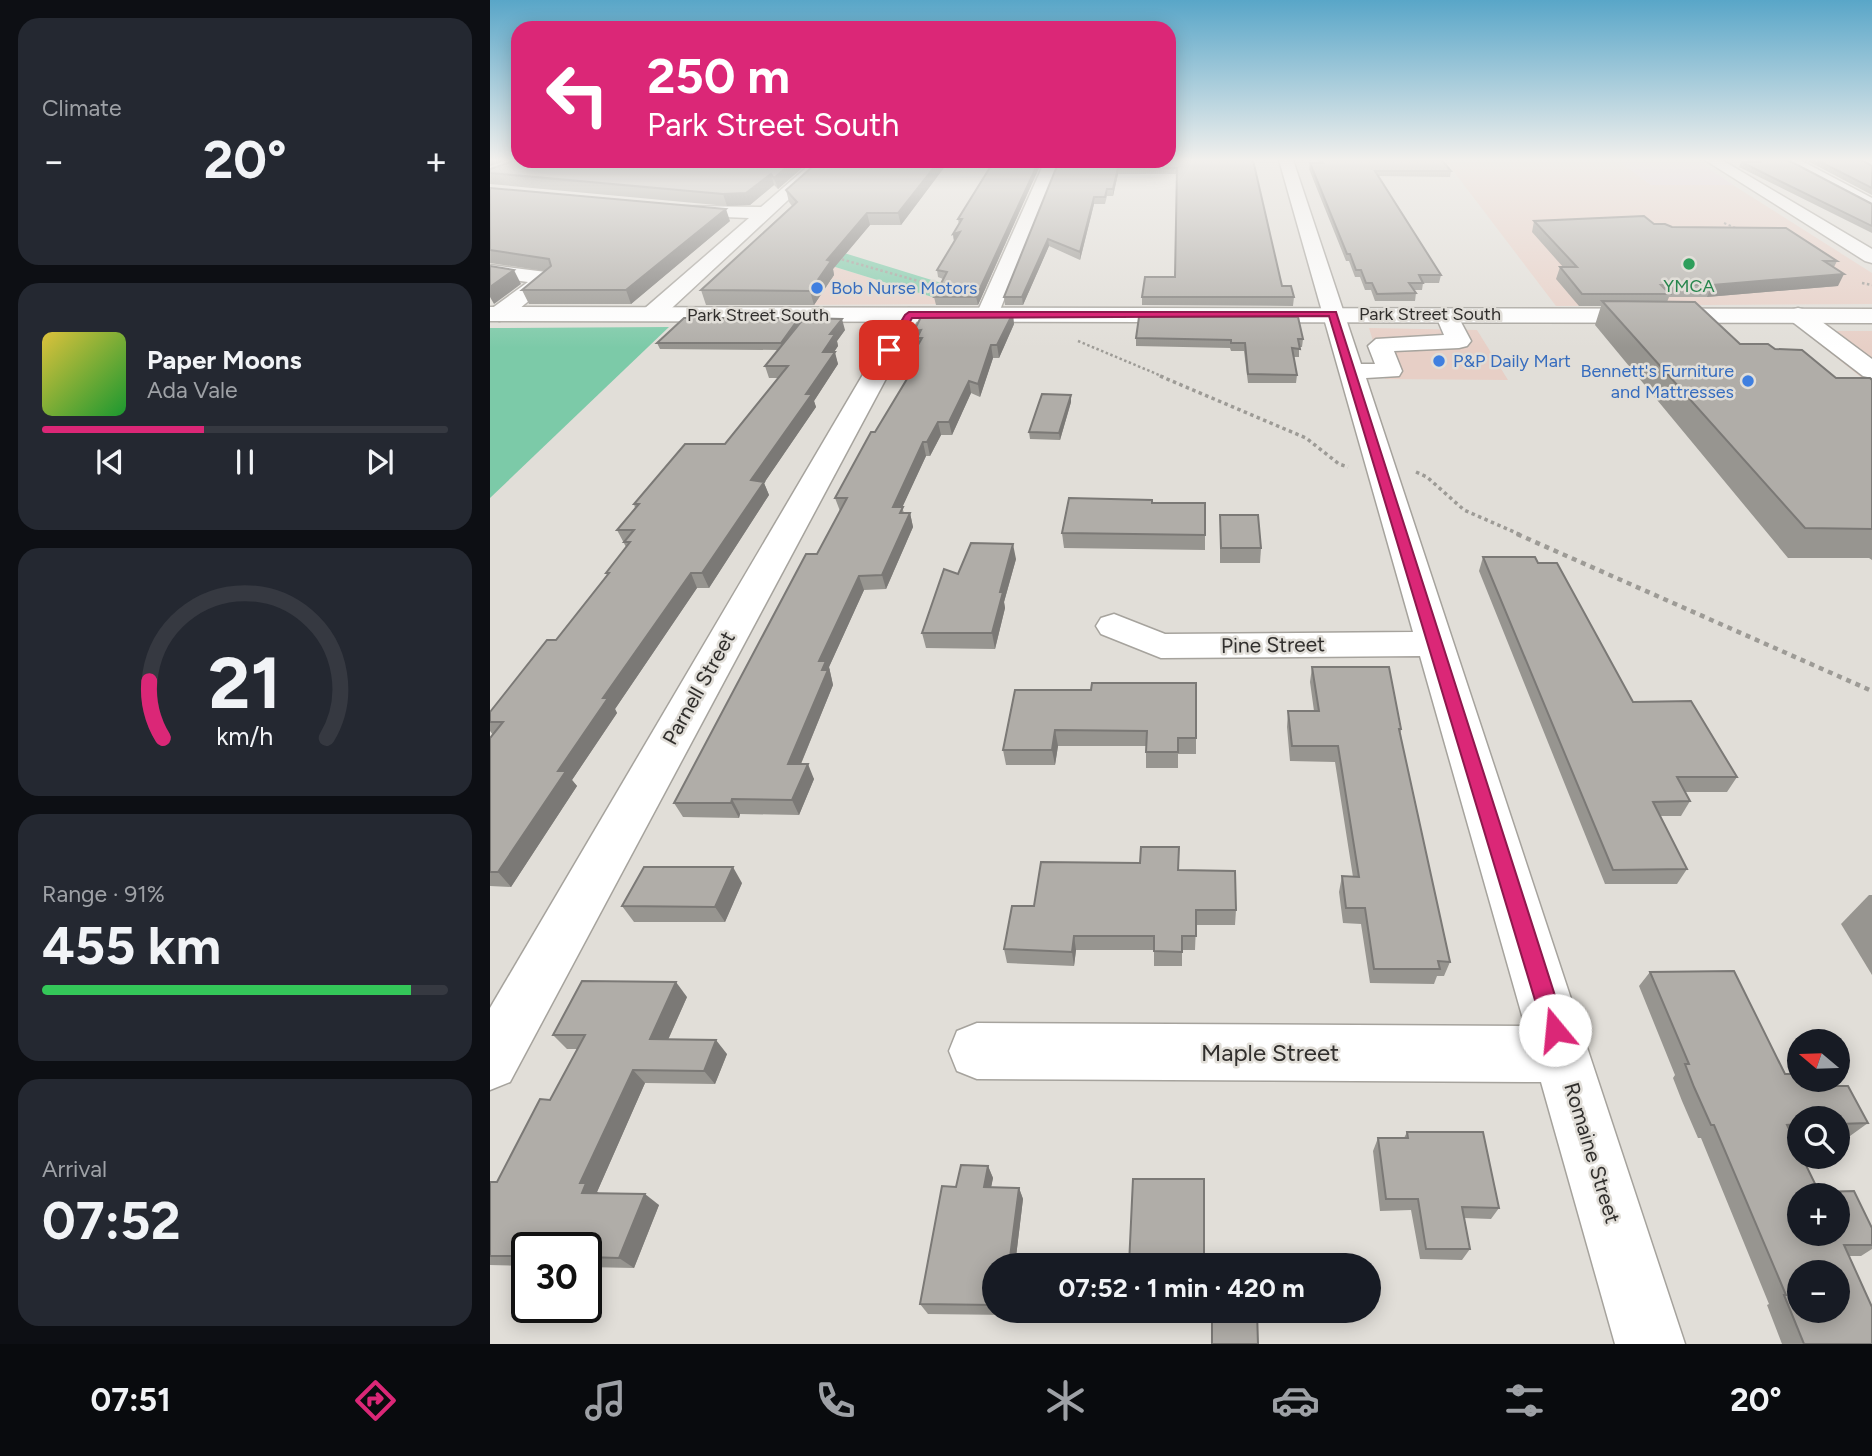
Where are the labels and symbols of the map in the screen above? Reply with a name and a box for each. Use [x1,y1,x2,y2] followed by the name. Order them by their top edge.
[1681,256,1697,272] marker: YMCA
[1663,275,1715,297] place label: YMCA
[831,277,978,299] place label: Bob Nurse Motors
[809,280,825,296] marker: Bob Nurse Motors
[1359,303,1501,325] street label: Park Street South
[687,304,829,326] street label: Park Street South
[859,320,919,380] pin
[1453,350,1571,372] place label: P&P Daily Mart
[1431,353,1447,369] marker: P&P Daily Mart
[1581,360,1734,403] place label: Bennett's Furniture and Mattresses
[1740,373,1756,389] marker: Bennett's Furniture and Mattresses
[657,626,740,749] street label: Parnell Street
[1221,631,1325,658] street label: Pine Street
[1518,993,1592,1067] position arrow
[1787,1029,1850,1092] north arrow
[1201,1038,1339,1067] street label: Maple Street
[1559,1079,1626,1226] street label: Romaine Street
[511,1232,602,1323] speed limit sign: 30

